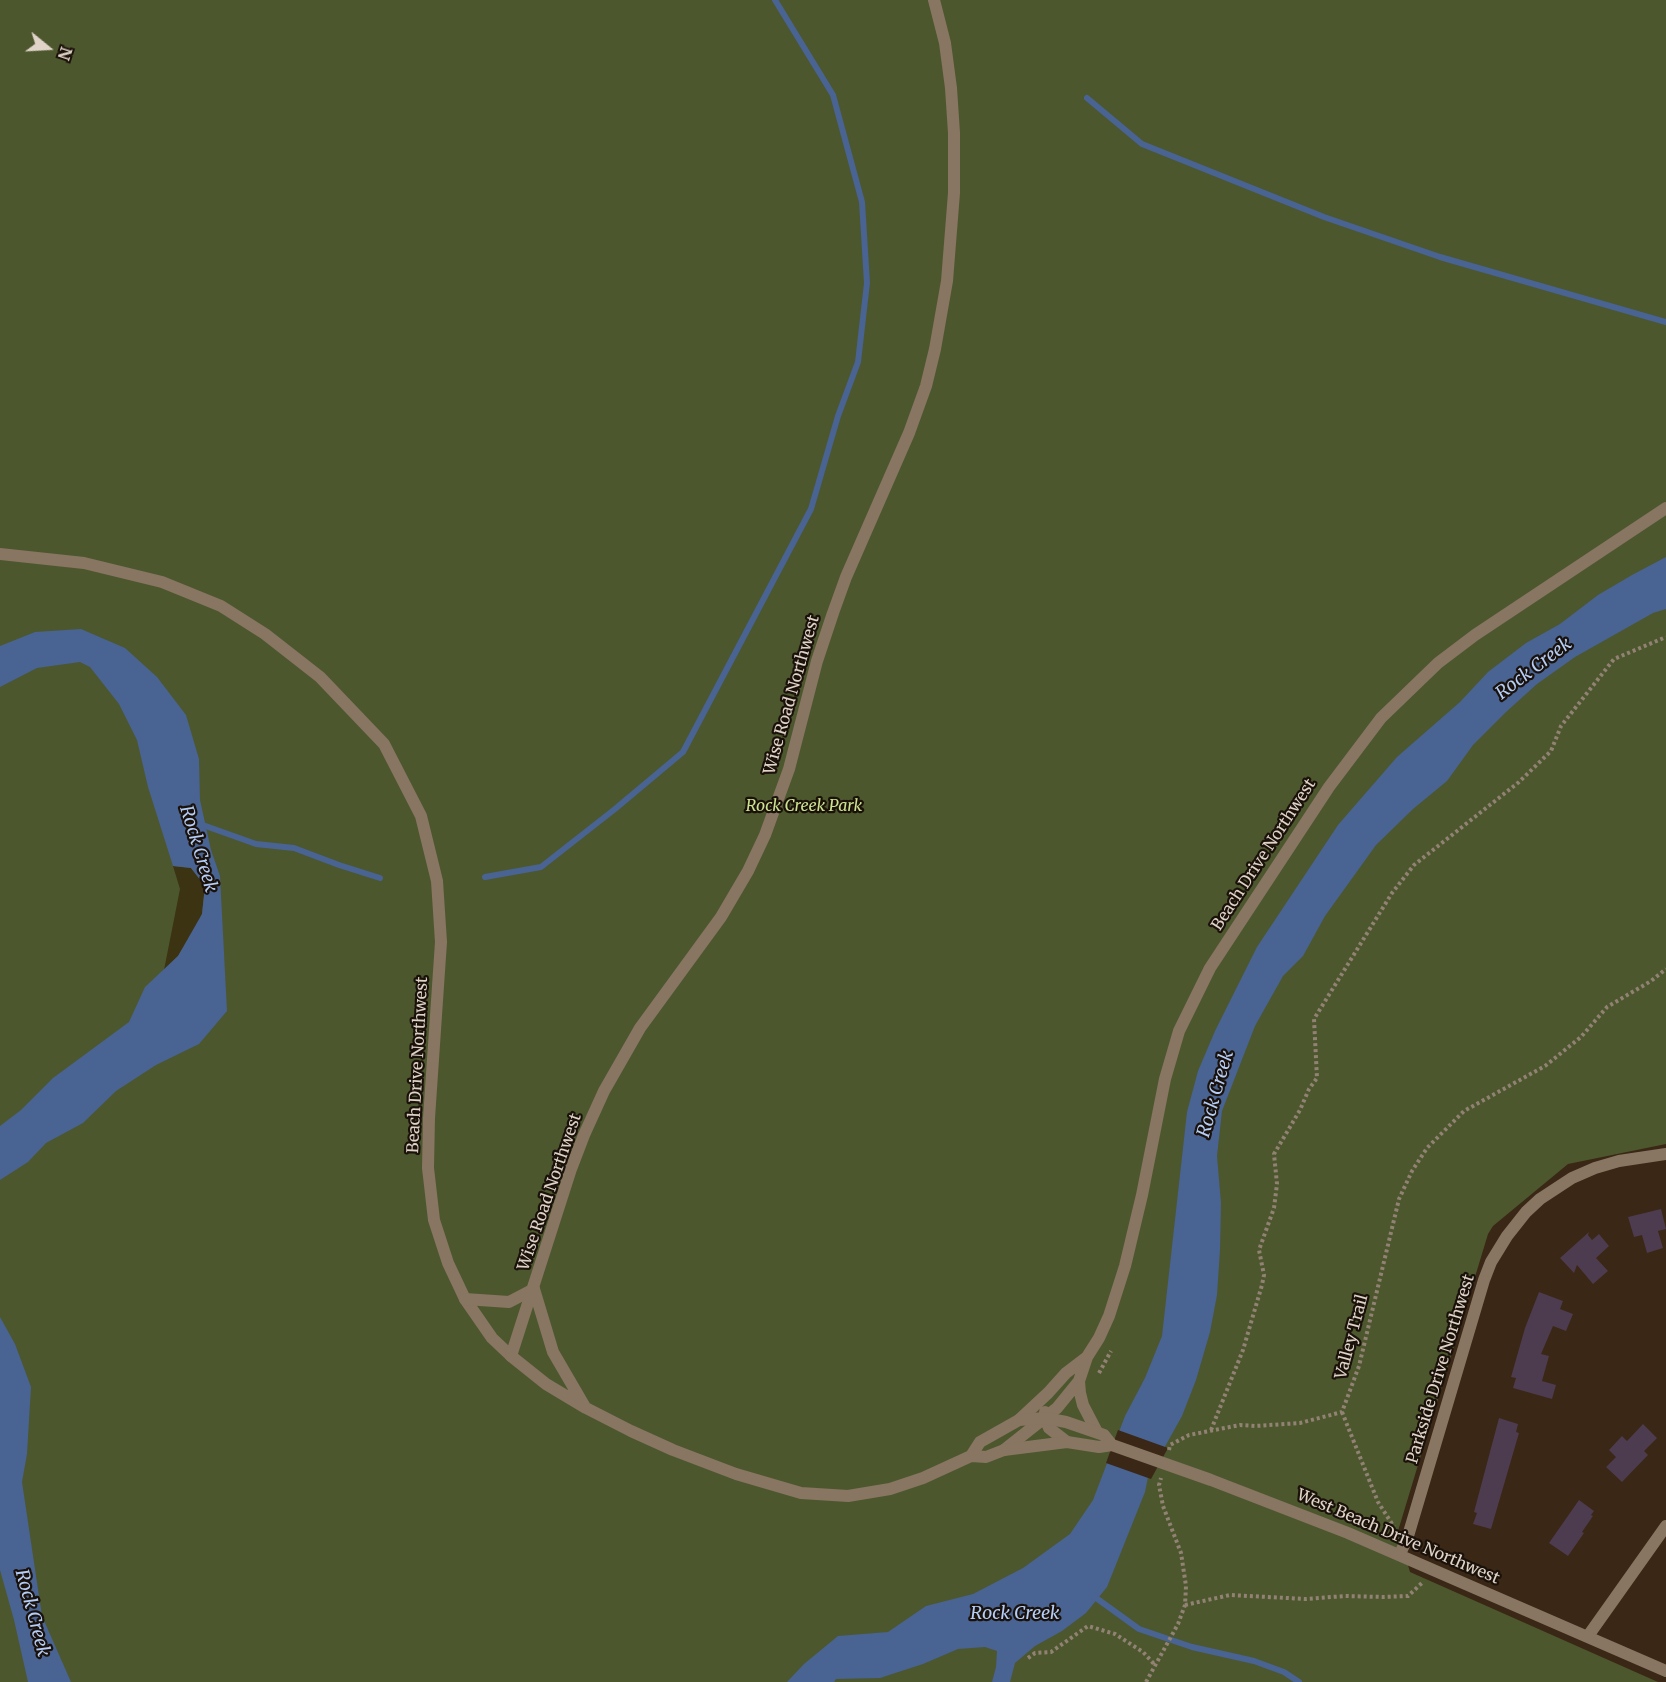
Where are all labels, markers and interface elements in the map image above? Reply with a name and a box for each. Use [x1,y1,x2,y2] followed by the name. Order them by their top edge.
[18,18,78,78] north arrow
[54,44,77,63] text: N
[760,613,824,777] street label: Wise Road Northwest
[1492,634,1576,704] water label: Rock Creek
[1208,776,1320,934] street label: Beach Drive Northwest
[746,796,862,816] park label: Rock Creek Park
[175,803,221,895] water label: Rock Creek
[404,976,432,1154] street label: Beach Drive Northwest
[1193,1048,1239,1140] water label: Rock Creek
[514,1111,586,1273] street label: Wise Road Northwest
[1403,1272,1479,1466] street label: Parkside Drive Northwest
[1332,1293,1372,1381] street label: Valley Trail
[1294,1485,1502,1589] street label: West Beach Drive Northwest
[10,1567,54,1659] water label: Rock Creek
[970,1603,1060,1625] water label: Rock Creek

